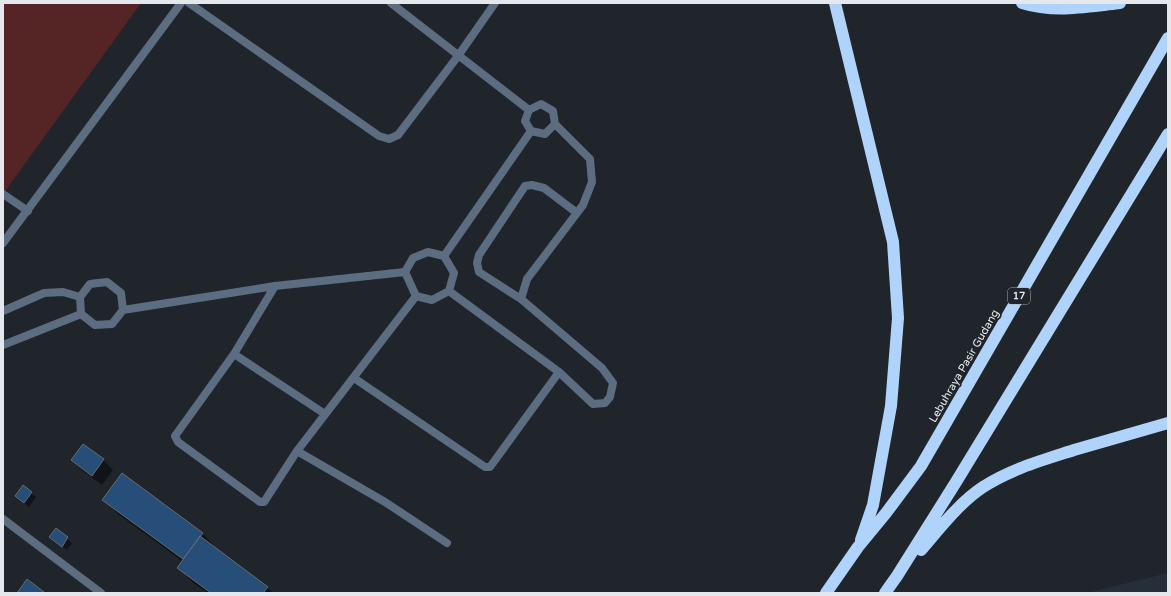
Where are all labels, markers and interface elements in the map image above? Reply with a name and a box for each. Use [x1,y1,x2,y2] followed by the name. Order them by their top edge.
[1008,288,1030,304] road number: 17
[926,307,1002,425] street label: Lebuhraya Pasir Gudang

